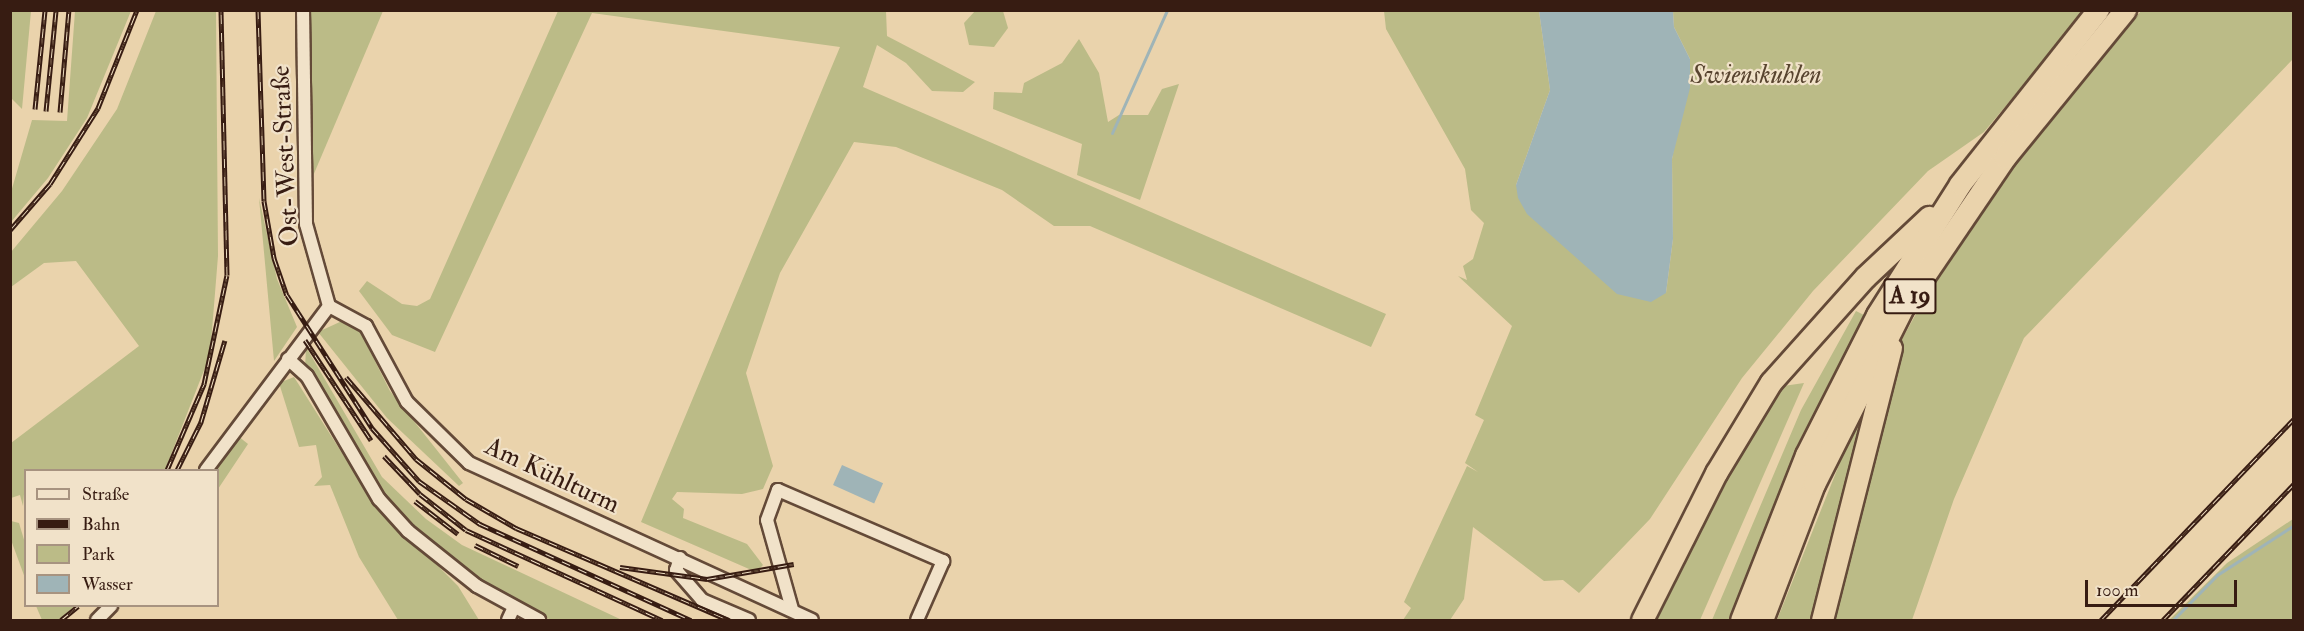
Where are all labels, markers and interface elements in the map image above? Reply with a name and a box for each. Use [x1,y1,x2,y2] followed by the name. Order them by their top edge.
[1690,60,1822,92] park label: Swienskuhlen
[266,65,306,247] street label: Ost-West-Straße
[1883,275,1937,317] road number: A 19
[480,431,624,521] street label: Am Kühlturm
[24,469,219,607] legend
[82,483,129,506] text: Straße
[82,513,120,536] text: Bahn
[82,543,115,566] text: Park
[2088,568,2240,606] scale bar
[82,573,133,596] text: Wasser
[2096,579,2139,602] text: 100 m

